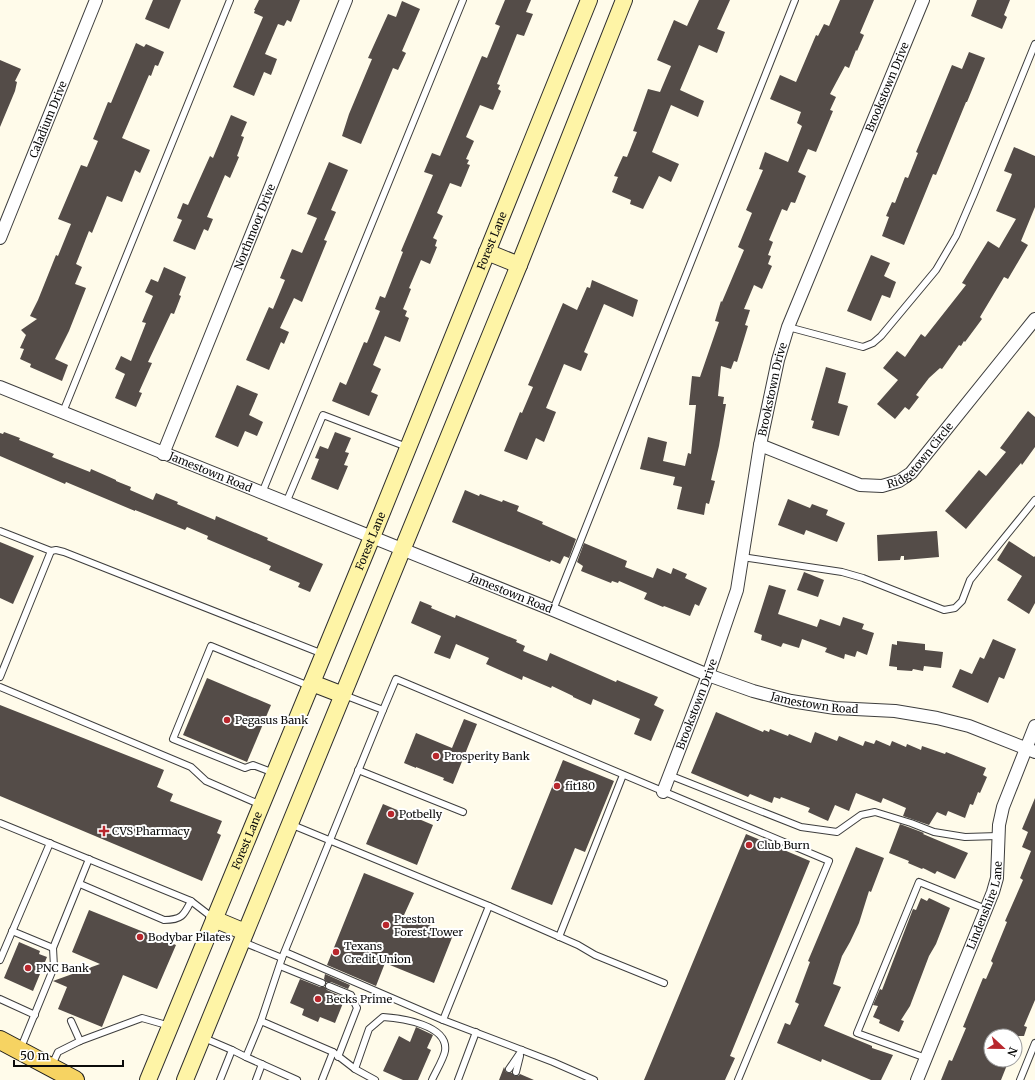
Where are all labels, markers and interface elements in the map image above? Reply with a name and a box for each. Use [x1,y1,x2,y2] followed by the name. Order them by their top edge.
[862,40,912,134] street label: Brookstown Drive
[26,79,70,160] street label: Caladium Drive
[231,182,278,272] street label: Northmoor Drive
[474,209,510,272] street label: Forest Lane
[755,340,790,438] street label: Brookstown Drive
[885,419,956,491] street label: Ridgetown Circle
[166,448,254,495] street label: Jamestown Road
[352,510,388,572] street label: Forest Lane
[466,570,555,616] street label: Jamestown Road
[673,657,720,752] street label: Brookstown Drive
[768,689,859,716] street label: Jamestown Road
[235,713,308,727] place label: Pegasus Bank
[222,715,232,725] marker: Pegasus Bank
[444,749,530,763] place label: Prosperity Bank
[431,751,441,761] marker: Prosperity Bank
[565,779,595,793] place label: fit180
[552,781,562,791] marker: fit180
[399,807,443,821] place label: Potbelly
[229,809,265,872] street label: Forest Lane
[386,809,396,819] marker: Potbelly
[112,824,190,838] place label: CVS Pharmacy
[99,826,109,836] marker: CVS Pharmacy
[757,838,811,852] place label: Club Burn
[744,840,754,850] marker: Club Burn
[964,861,1005,951] street label: Lindenshire Lane
[394,912,463,939] place label: Preston Forest Tower
[381,920,391,930] marker: Preston Forest Tower
[148,930,231,944] place label: Bodybar Pilates
[135,932,145,942] marker: Bodybar Pilates
[344,939,412,966] place label: Texans Credit Union
[331,947,341,957] marker: Texans Credit Union
[36,961,89,975] place label: PNC Bank
[23,963,33,973] marker: PNC Bank
[326,992,392,1006] place label: Becks Prime
[313,994,323,1004] marker: Becks Prime
[983,1028,1023,1068] north arrow
[14,1042,123,1068] scale bar
[1004,1045,1020,1059] text: N
[20,1048,49,1063] text: 50 m

